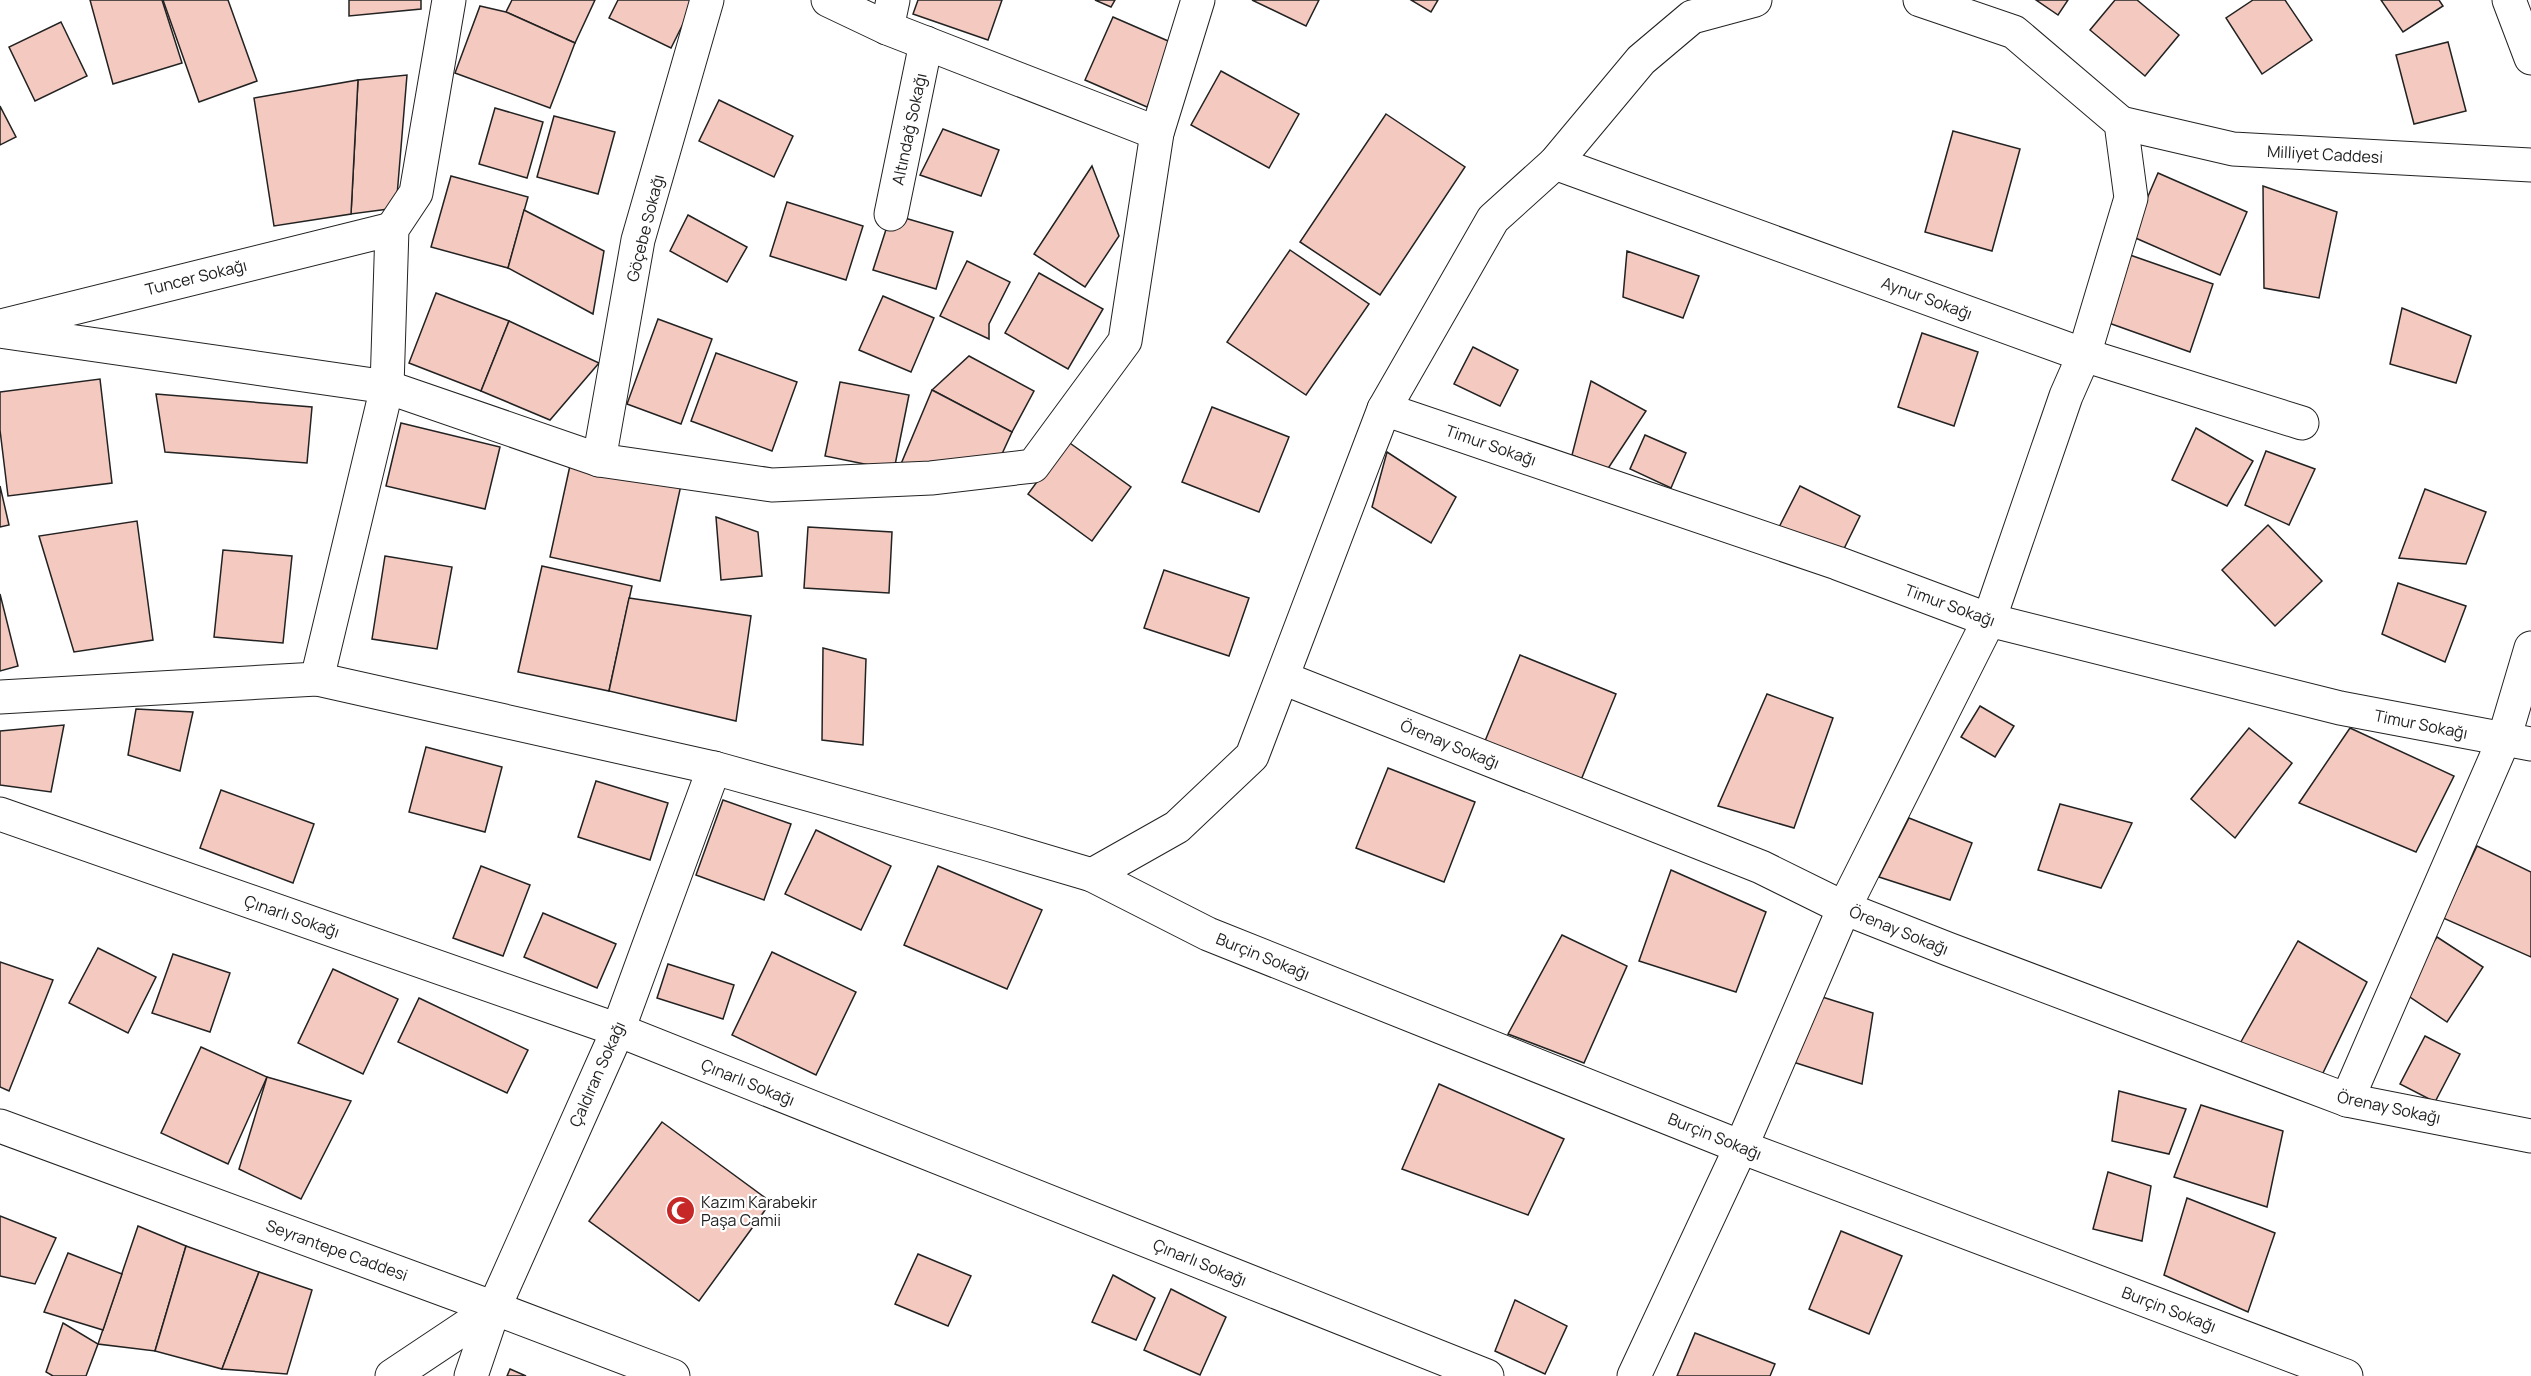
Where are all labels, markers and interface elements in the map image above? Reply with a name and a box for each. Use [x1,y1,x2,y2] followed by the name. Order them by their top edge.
[886,71,932,187] street label: Altındağ Sokağı
[2266,140,2384,168] street label: Milliyet Caddesi
[621,172,669,284] street label: Göçebe Sokağı
[143,254,249,300] street label: Tuncer Sokağı
[1879,271,1975,325] street label: Aynur Sokağı
[1443,419,1539,471] street label: Timur Sokağı
[1902,578,1998,632] street label: Timur Sokağı
[2372,704,2470,744] street label: Timur Sokağı
[1397,714,1503,774] street label: Örenay Sokağı
[241,889,343,943] street label: Çınarlı Sokağı
[1846,900,1952,960] street label: Örenay Sokağı
[1213,927,1313,985] street label: Burçin Sokağı
[564,1018,630,1130] street label: Çaldıran Sokağı
[698,1053,798,1111] street label: Çınarlı Sokağı
[2335,1085,2443,1129] street label: Örenay Sokağı
[1665,1107,1765,1165] street label: Burçin Sokağı
[701,1191,818,1231] place label: Kazım Karabekir Paşa Camii
[664,1195,696,1227] mosque icon: Kazım Karabekir Paşa Camii
[263,1214,411,1286] street label: Seyrantepe Caddesi
[1150,1233,1250,1291] street label: Çınarlı Sokağı
[2119,1281,2219,1337] street label: Burçin Sokağı

